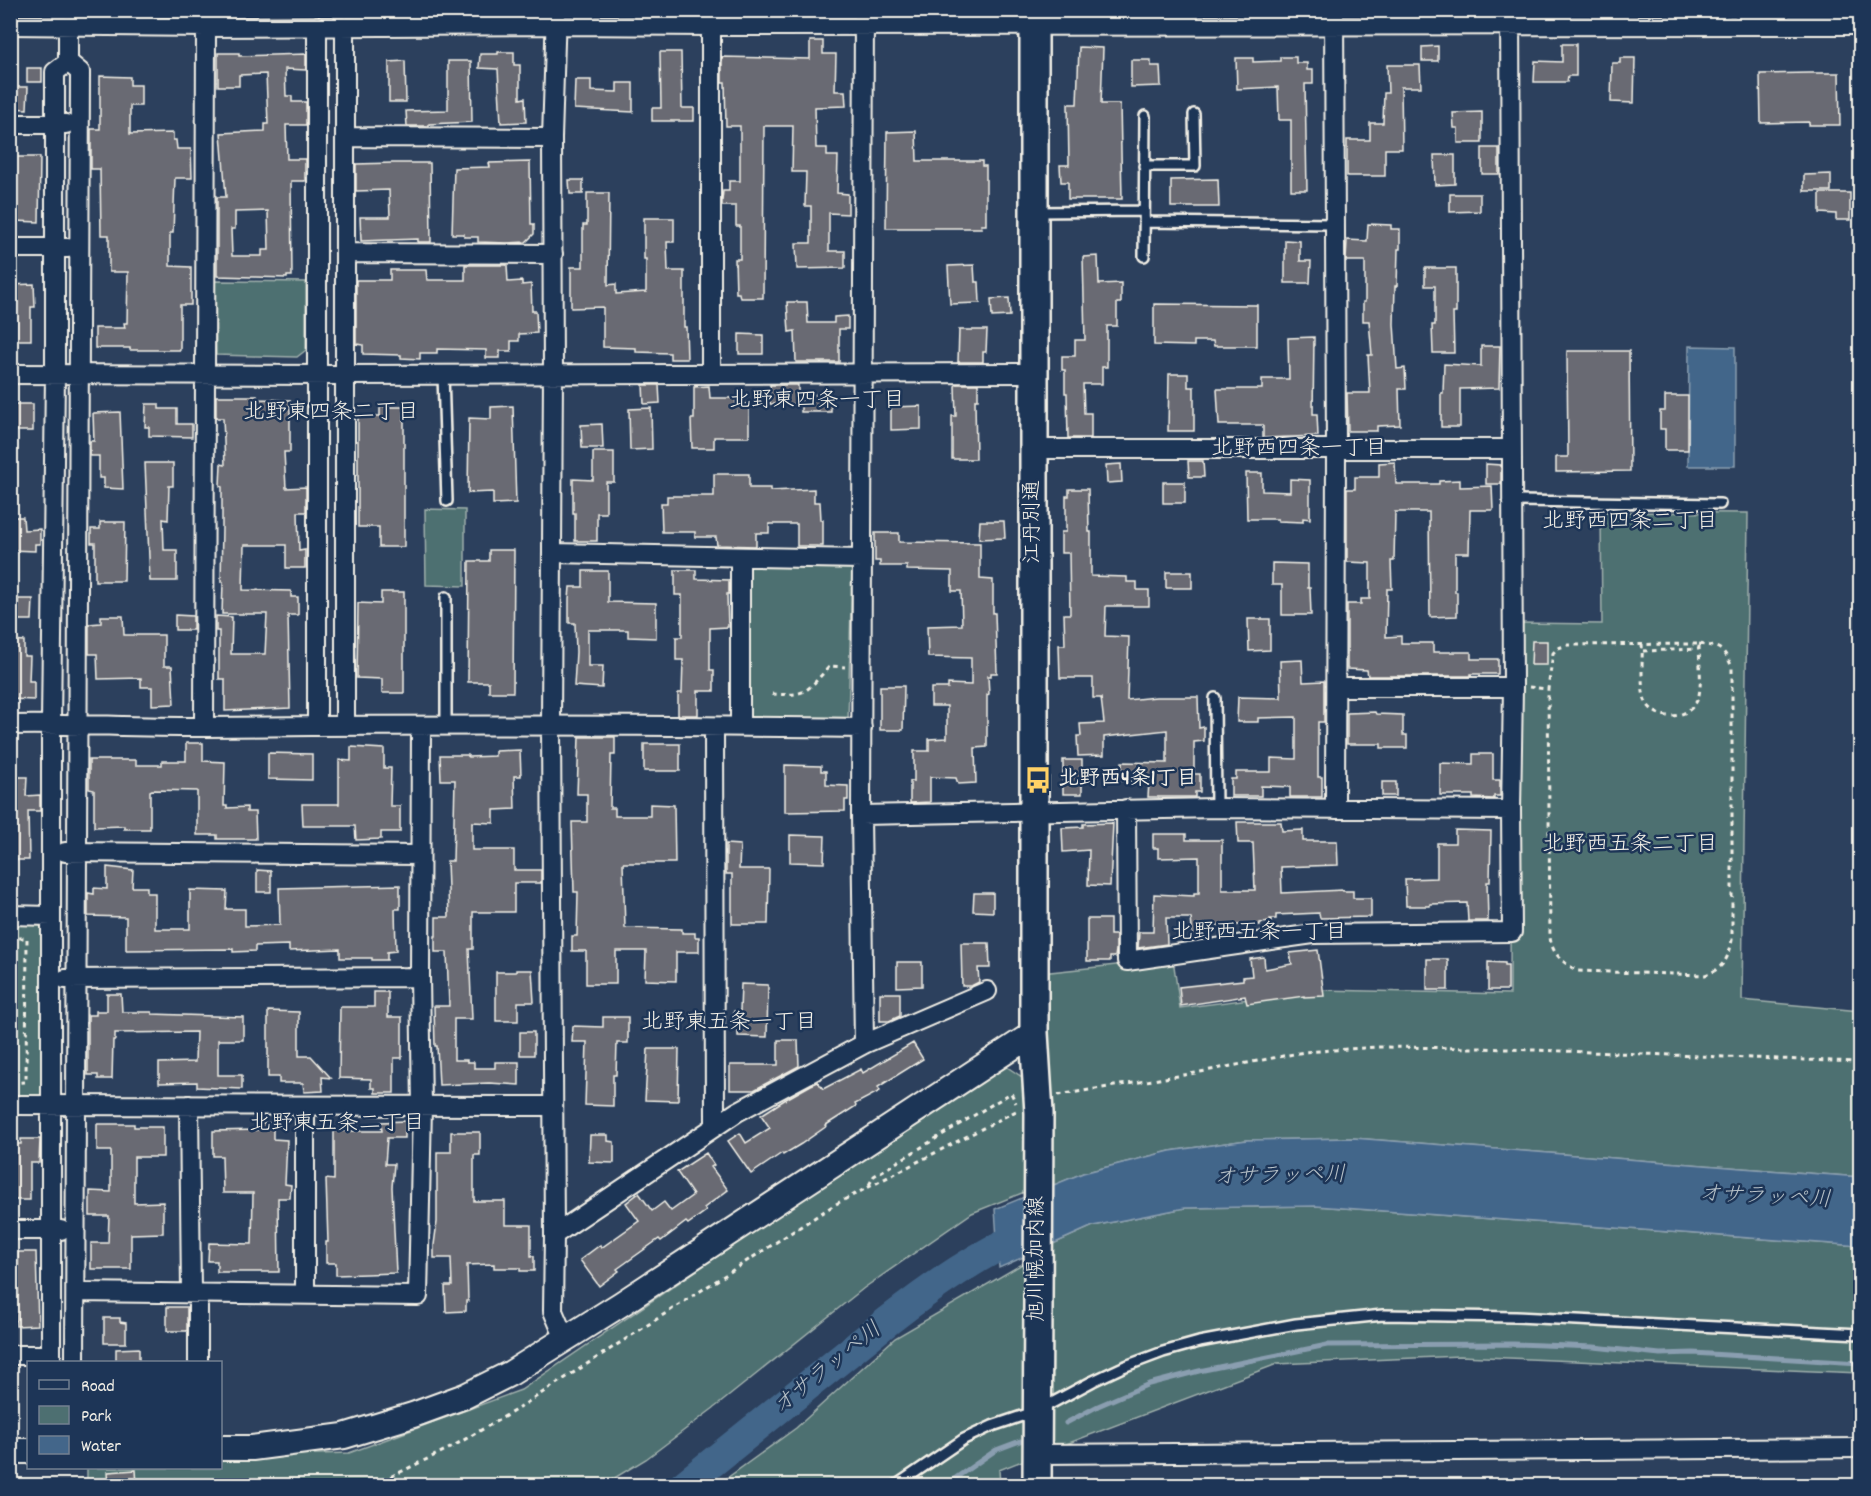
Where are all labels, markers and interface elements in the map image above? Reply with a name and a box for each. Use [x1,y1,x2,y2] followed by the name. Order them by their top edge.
[729,386,905,417] district label: 北野東四条一丁目
[243,398,419,429] district label: 北野東四条二丁目
[1211,434,1387,465] district label: 北野西四条一丁目
[1019,480,1049,564] street label: 江丹別通
[1542,507,1718,538] district label: 北野西四条二丁目
[1023,765,1053,795] bus stop icon: 北野西4条1丁目
[1058,765,1197,795] place label: 北野西4条1丁目
[1542,830,1718,861] district label: 北野西五条二丁目
[1171,918,1347,949] district label: 北野西五条一丁目
[641,1008,817,1039] district label: 北野東五条一丁目
[249,1109,425,1140] district label: 北野東五条二丁目
[1214,1160,1346,1194] water label: オサラッペ川
[1698,1179,1832,1217] water label: オサラッペ川
[1023,1196,1053,1322] street label: 旭川幌加内線
[767,1315,889,1423] water label: オサラッペ川
[27,1361,222,1469] legend
[81,1375,115,1400] text: Road
[81,1405,112,1430] text: Park
[81,1435,121,1460] text: Water

